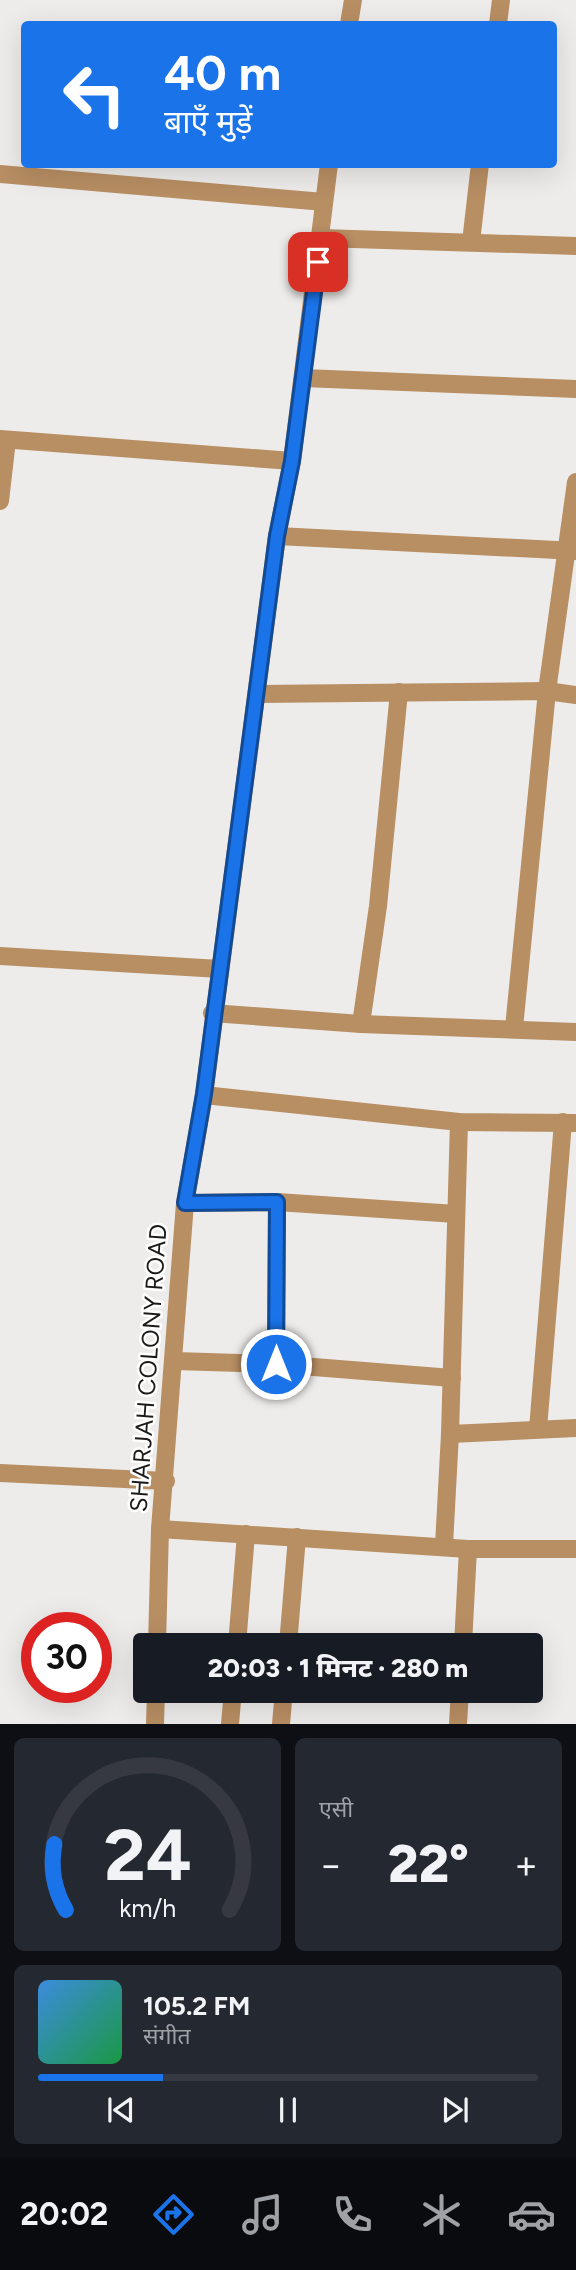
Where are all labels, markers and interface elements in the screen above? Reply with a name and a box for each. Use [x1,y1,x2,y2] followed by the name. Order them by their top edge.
[164,43,281,102] text: 40 m
[49,49,140,140] icon: left
[164,103,252,141] text: बाएँ मुड़ें
[288,232,348,292] pin
[299,243,337,281] icon: arrive
[123,1223,173,1513] street label: SHARJAH COLONY ROAD
[239,1327,313,1401] position arrow
[21,1612,112,1703] speed limit sign: 30
[208,1652,468,1684] text: 20:03 · 1 मिनट · 280 m
[319,1795,353,1823] text: एसी
[103,1812,192,1899] text: 24
[388,1833,469,1895] text: 22°
[319,1842,343,1888] text: −
[514,1842,538,1888] text: +
[119,1893,176,1923] text: km/h
[143,1990,250,2022] text: 105.2 FM
[143,2022,191,2050] text: संगीत
[102,2091,140,2129] icon: previous
[269,2091,307,2129] icon: pause
[436,2091,474,2129] icon: next
[149,2190,198,2239] icon: directions
[238,2190,287,2239] icon: music
[328,2190,377,2239] icon: phone
[417,2190,466,2239] icon: climate
[507,2190,556,2239] icon: car
[20,2195,108,2233] text: 20:02

